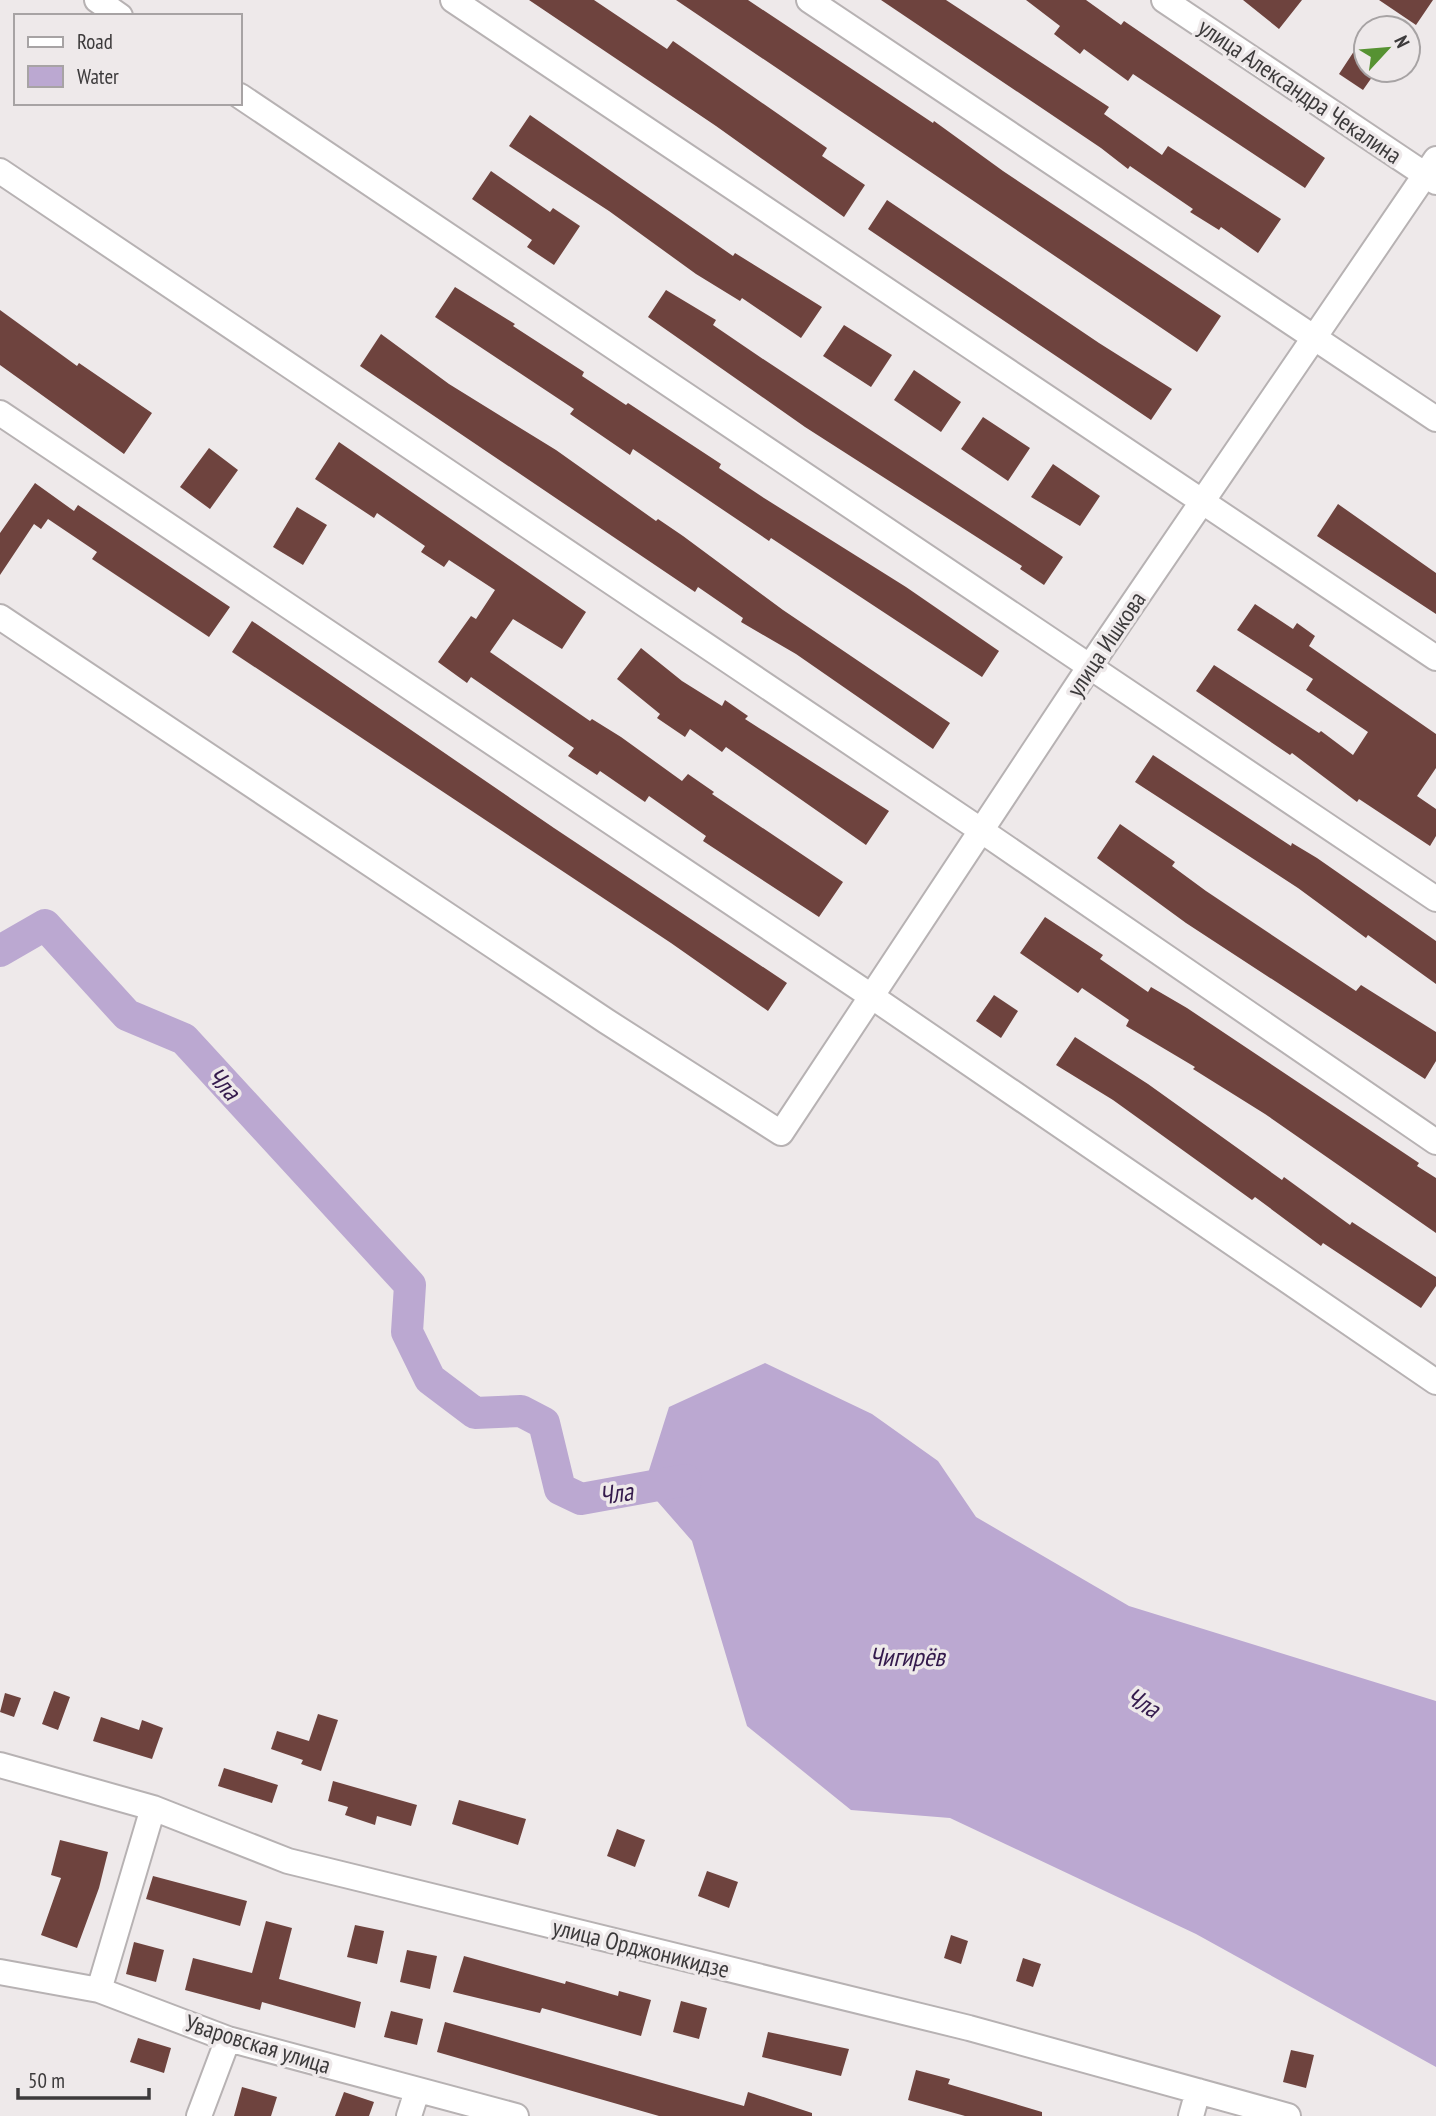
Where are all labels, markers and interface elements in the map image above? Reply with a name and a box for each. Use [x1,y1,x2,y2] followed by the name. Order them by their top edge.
[1192,11,1408,171] street label: улица Александра Чекалина
[14,14,242,105] legend
[1352,14,1422,84] north arrow
[77,28,113,55] text: Road
[1389,32,1415,51] text: N
[77,63,119,90] text: Water
[1059,585,1153,703] street label: улица Ишкова
[200,1059,249,1108] water label: Чла
[597,1474,637,1512] water label: Чла
[869,1640,946,1673] water label: Чигирёв
[1120,1679,1167,1725] water label: Чла
[549,1911,733,1985] street label: улица Орджоникидзе
[182,2007,334,2081] street label: Уваровская улица
[18,2056,149,2100] scale bar
[28,2067,65,2094] text: 50 m

